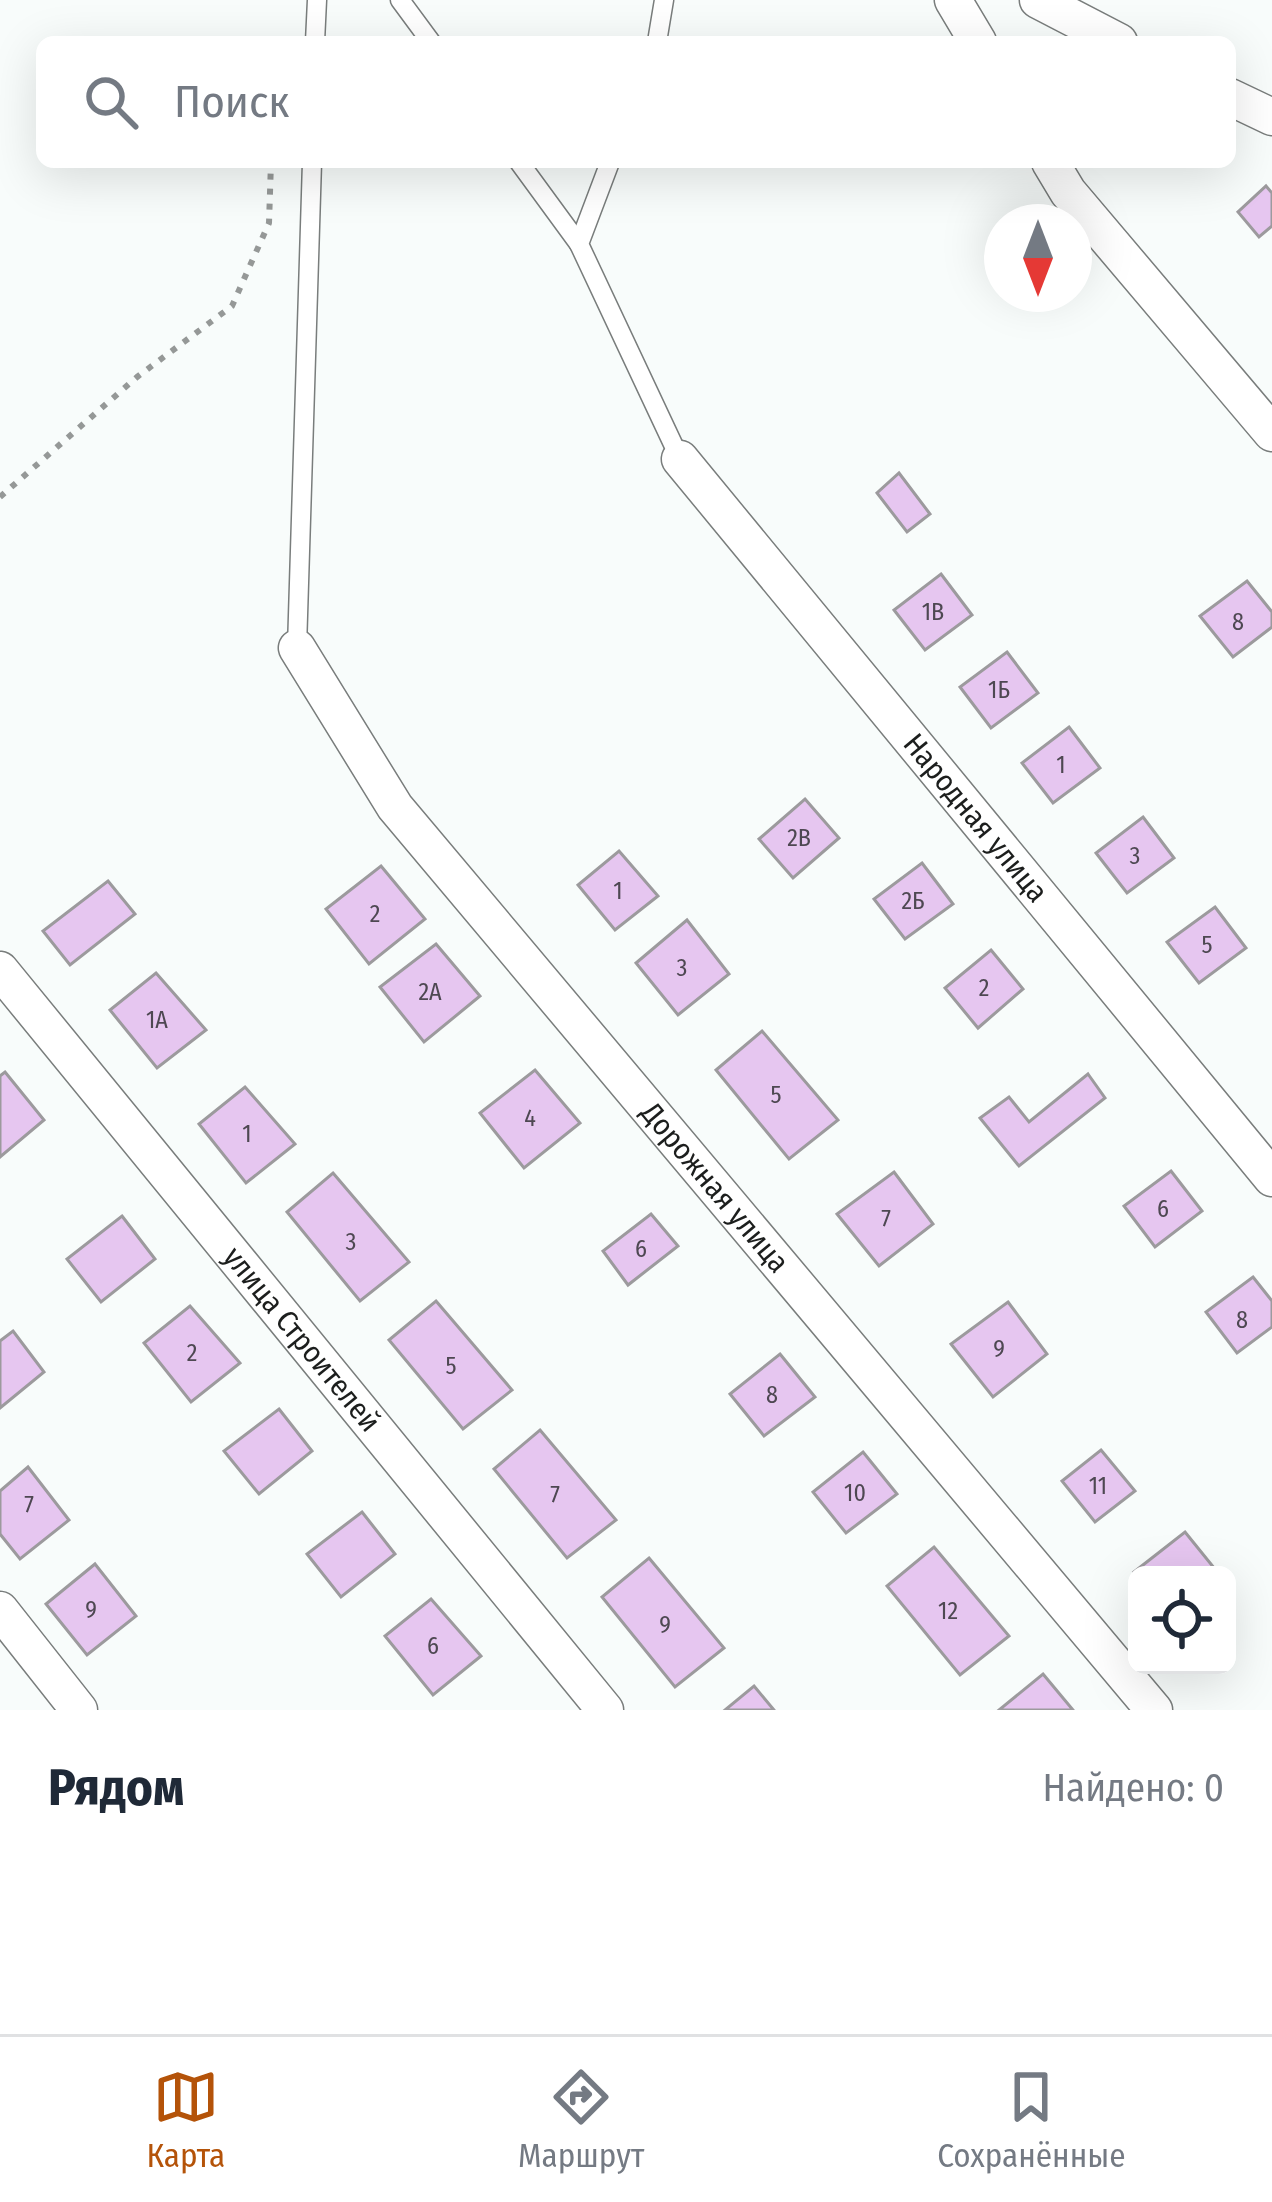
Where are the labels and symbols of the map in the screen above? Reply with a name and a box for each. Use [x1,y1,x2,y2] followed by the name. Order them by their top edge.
[984,204,1092,312] north arrow
[922,598,944,626] house number: 1В
[1232,608,1244,636] house number: 8
[988,676,1010,704] house number: 1Б
[896,727,1055,909] street label: Народная улица
[1056,751,1066,779] house number: 1
[787,824,811,852] house number: 2В
[1130,842,1140,870] house number: 3
[613,877,623,905] house number: 1
[901,887,925,915] house number: 2Б
[370,900,380,928] house number: 2
[1201,931,1213,959] house number: 5
[677,954,687,982] house number: 3
[979,974,989,1002] house number: 2
[418,978,442,1006] house number: 2А
[146,1006,168,1034] house number: 1А
[770,1081,782,1109] house number: 5
[633,1095,797,1280] street label: Дорожная улица
[524,1104,536,1132] house number: 4
[242,1120,252,1148] house number: 1
[1157,1195,1169,1223] house number: 6
[881,1205,891,1233] house number: 7
[346,1228,356,1256] house number: 3
[635,1235,647,1263] house number: 6
[216,1239,388,1439] street label: улица Строителей
[1236,1306,1248,1334] house number: 8
[993,1335,1005,1363] house number: 9
[187,1339,197,1367] house number: 2
[445,1352,457,1380] house number: 5
[766,1381,778,1409] house number: 8
[1089,1472,1107,1500] house number: 11
[844,1479,866,1507] house number: 10
[550,1481,560,1509] house number: 7
[24,1491,34,1519] house number: 7
[85,1596,97,1624] house number: 9
[938,1597,958,1625] house number: 12
[659,1611,671,1639] house number: 9
[427,1632,439,1660] house number: 6

